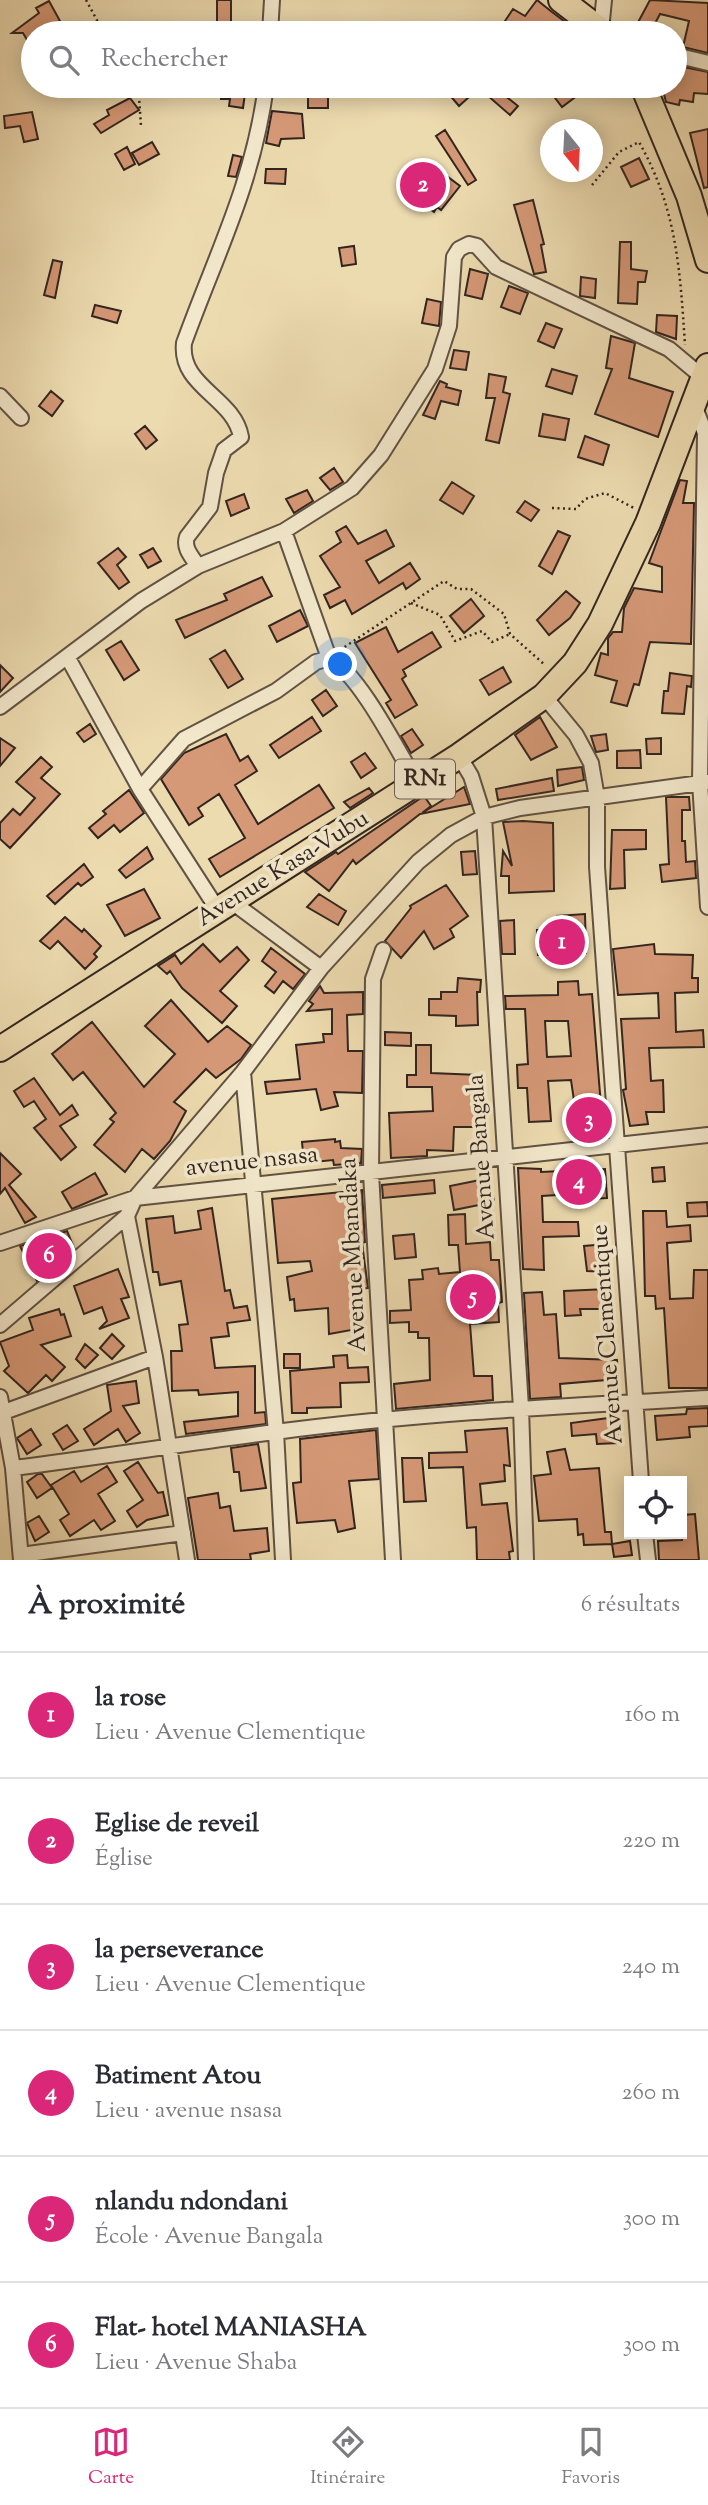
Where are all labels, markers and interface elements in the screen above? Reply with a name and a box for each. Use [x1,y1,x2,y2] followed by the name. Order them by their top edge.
[21,21,687,98] search box
[45,41,83,79] icon: search
[101,41,228,78] text: Rechercher
[540,119,603,182] north arrow
[400,159,446,211] pin: 2
[323,647,357,681] your location
[395,760,455,799] road number: RN1
[190,802,376,936] street label: Avenue Kasa-Vubu
[539,916,585,968] pin: 1
[459,1073,505,1241] street label: Avenue Bangala
[566,1094,612,1146] pin: 3
[184,1138,320,1186] street label: avenue nsasa
[556,1156,602,1208] pin: 4
[332,1157,376,1353] street label: Avenue Mbandaka
[583,1223,633,1445] street label: Avenue Clementique
[26,1230,72,1282] pin: 6
[450,1271,496,1323] pin: 5
[624,1476,687,1539] map controls
[624,1476,687,1539] button: locate
[28,1584,185,1627] text: À proximité
[581,1589,680,1622] text: 6 résultats
[95,1680,166,1717] text: la rose
[47,1699,55,1732] text: 1
[625,1699,680,1732] text: 160 m
[95,1717,366,1750] text: Lieu · Avenue Clementique
[95,1806,259,1843] text: Eglise de reveil
[46,1825,56,1858] text: 2
[622,1825,680,1858] text: 220 m
[95,1843,153,1876] text: Église
[95,1932,264,1969] text: la perseverance
[46,1951,56,1984] text: 3
[622,1951,680,1984] text: 240 m
[95,1969,366,2002] text: Lieu · Avenue Clementique
[95,2058,261,2095] text: Batiment Atou
[45,2077,57,2110] text: 4
[622,2077,680,2110] text: 260 m
[95,2095,282,2128] text: Lieu · avenue nsasa
[95,2184,288,2221] text: nlandu ndondani
[47,2203,55,2236] text: 5
[623,2203,680,2236] text: 300 m
[95,2221,323,2254] text: École · Avenue Bangala
[95,2310,367,2347] text: Flat- hotel MANIASHA
[45,2329,57,2362] text: 6
[623,2329,680,2362] text: 300 m
[95,2347,297,2380] text: Lieu · Avenue Shaba
[88,2423,134,2492] tab: Carte
[310,2423,385,2492] tab: Itinéraire
[561,2423,620,2492] tab: Favoris

